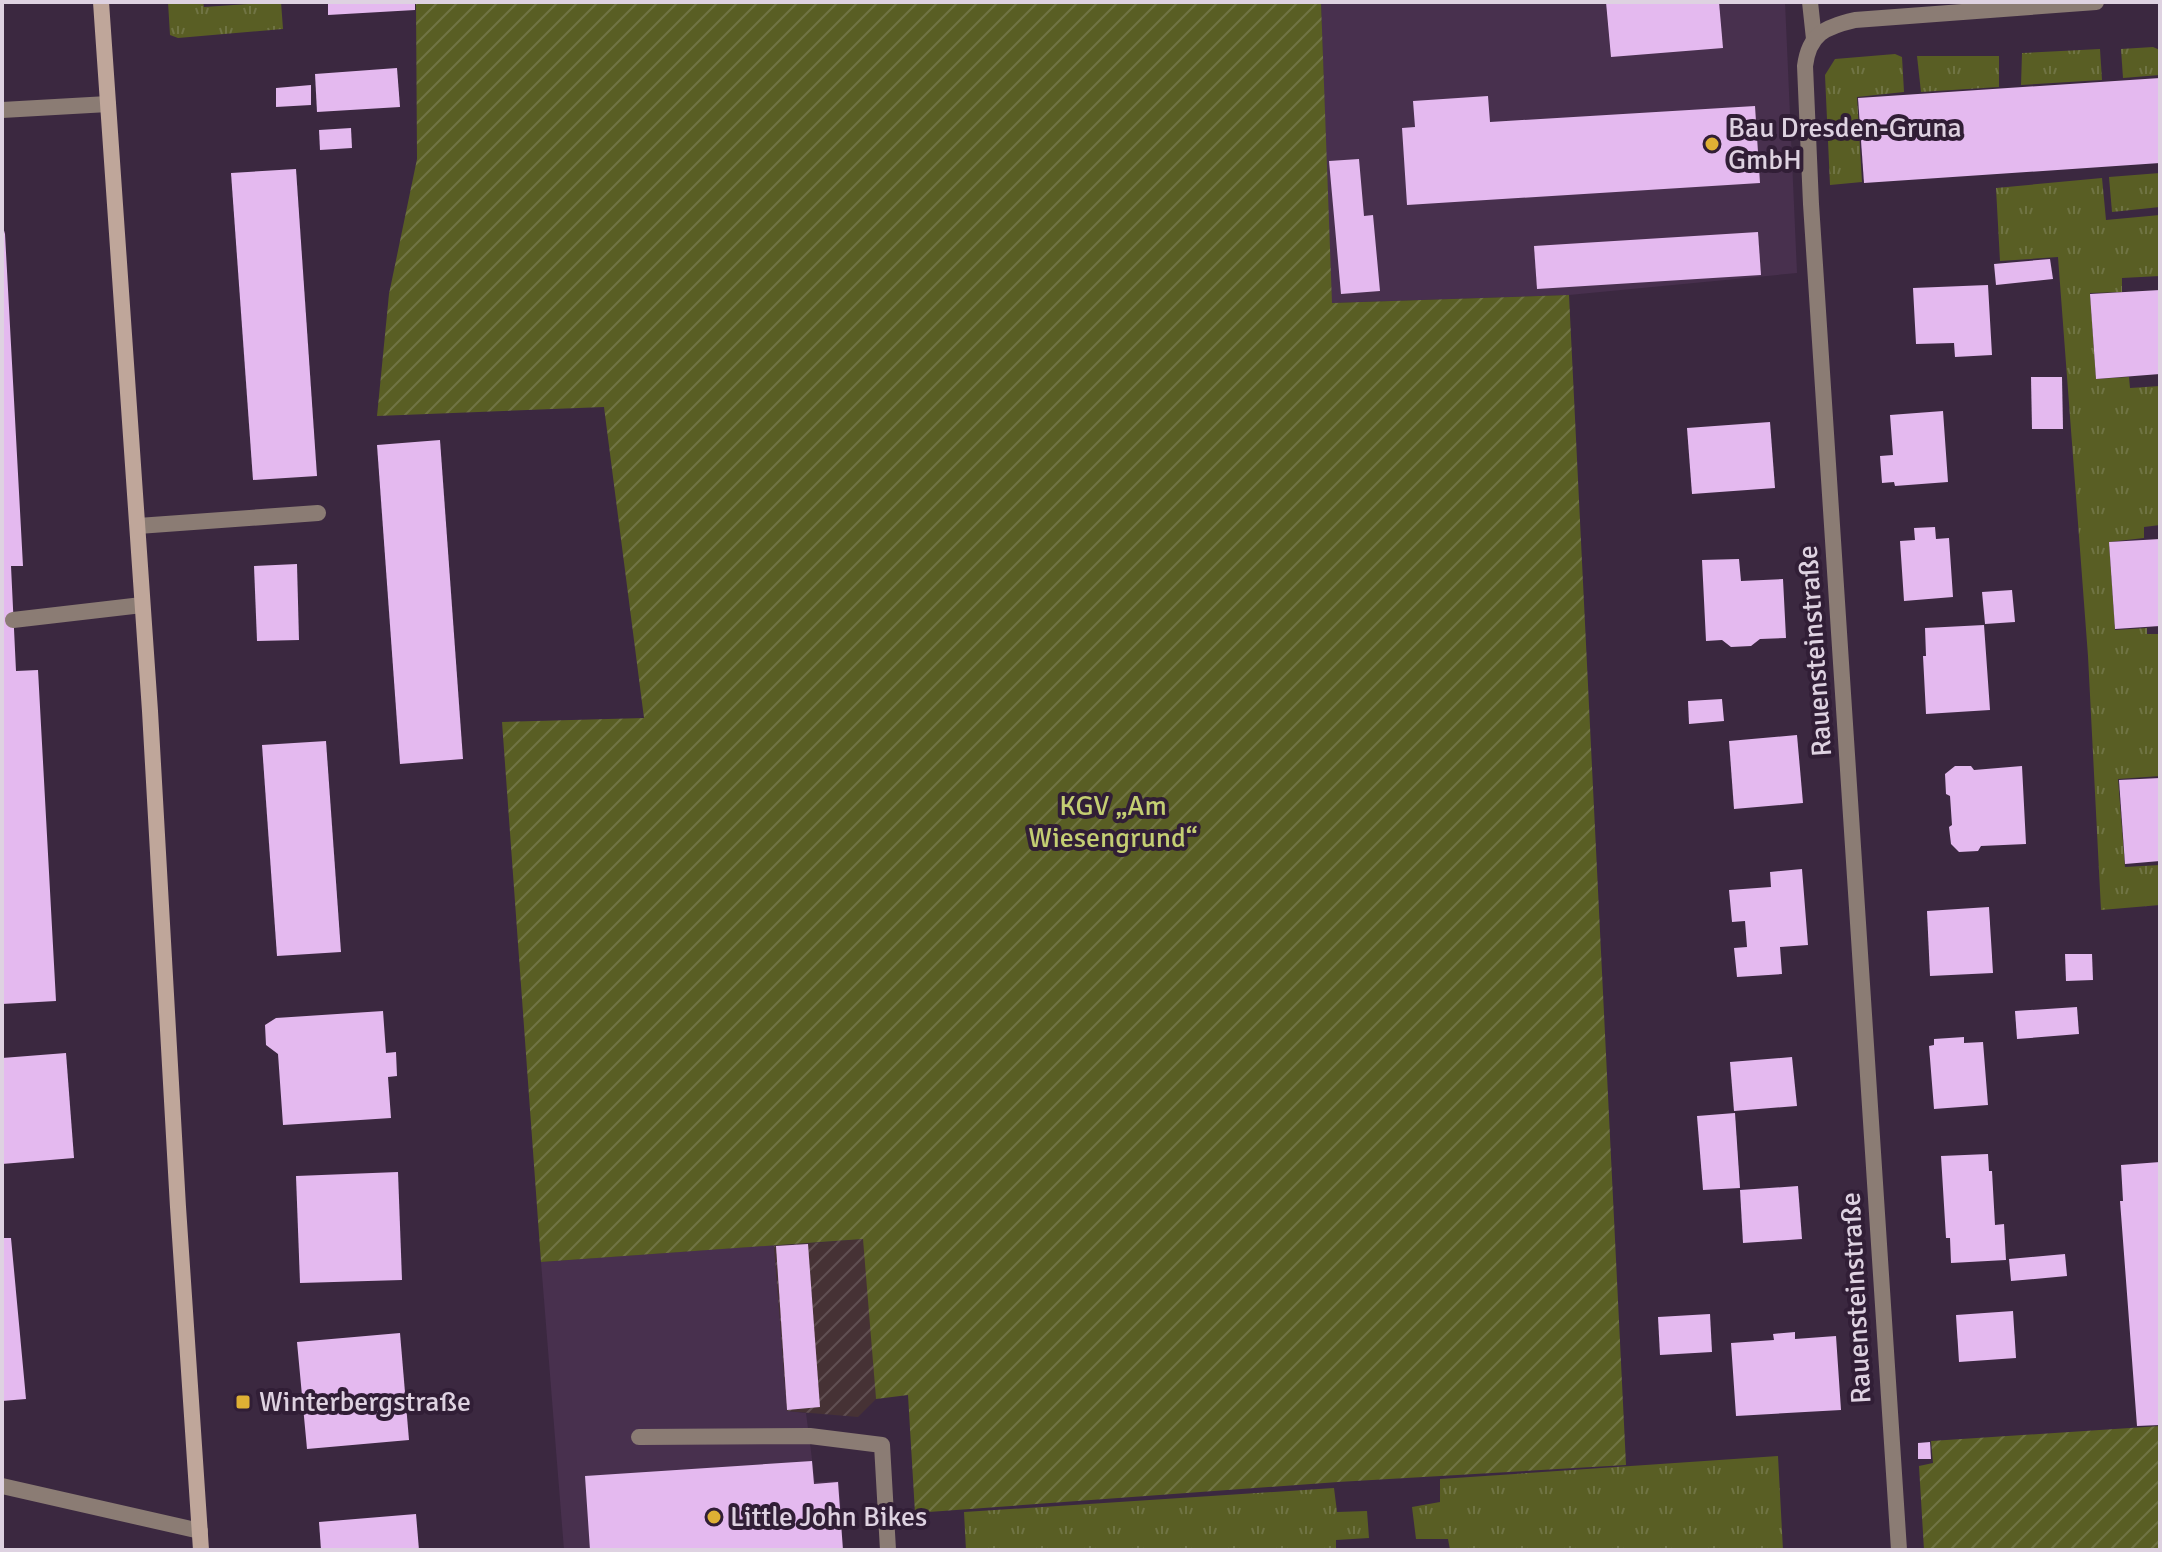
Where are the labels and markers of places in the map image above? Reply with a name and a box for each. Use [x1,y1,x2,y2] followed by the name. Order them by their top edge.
[1728,111,1962,177] place label: Bau Dresden-Gruna GmbH
[1703,135,1721,153] marker: Bau Dresden-Gruna GmbH
[259,1385,471,1419] place label: Winterbergstraße
[234,1393,252,1411] marker: Winterbergstraße
[730,1500,927,1534] place label: Little John Bikes
[705,1508,723,1526] marker: Little John Bikes

